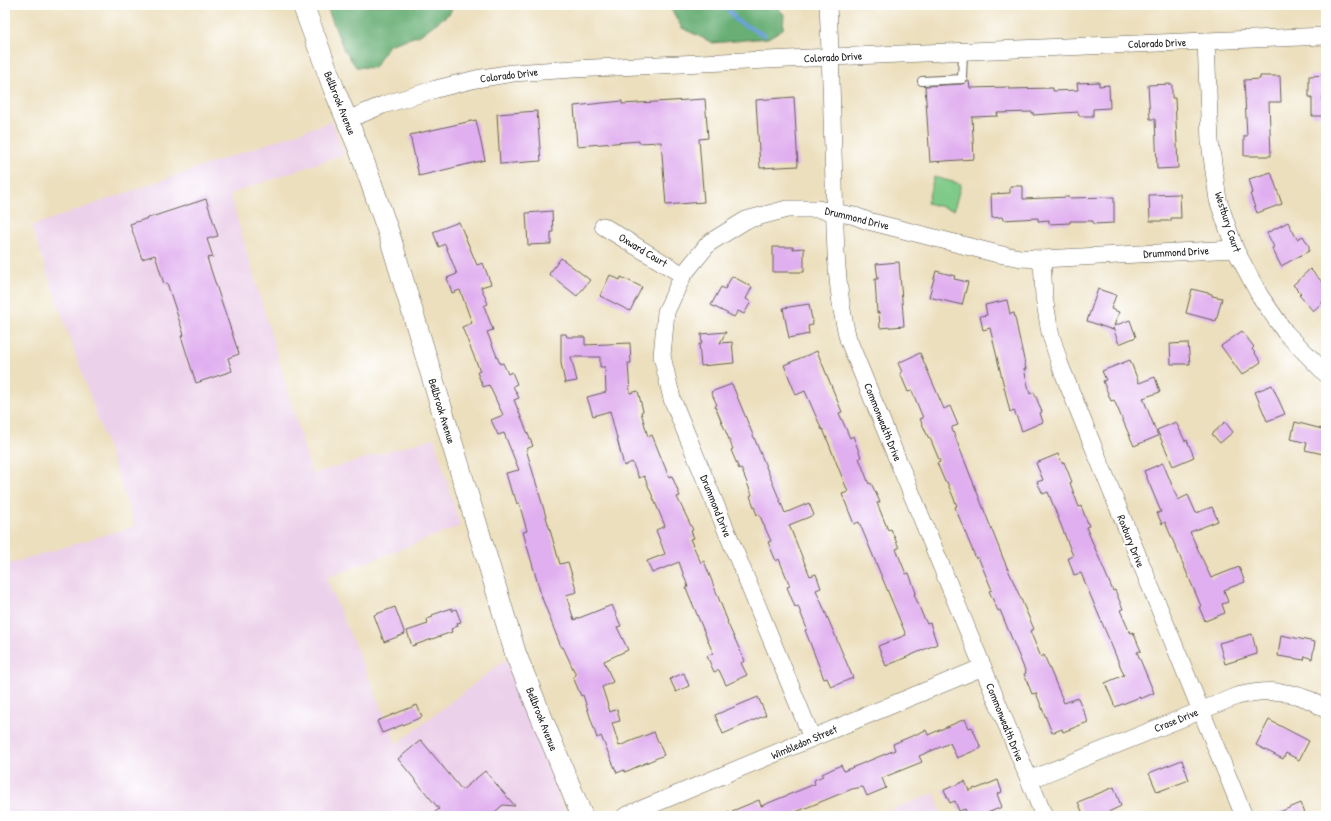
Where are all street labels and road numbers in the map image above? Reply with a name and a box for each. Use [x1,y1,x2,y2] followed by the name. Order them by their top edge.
[1128,35,1187,51] street label: Colorado Drive
[804,48,863,66] street label: Colorado Drive
[479,64,539,86] street label: Colorado Drive
[321,69,359,137] street label: Bellbrook Avenue
[1212,190,1244,254] street label: Westbury Court
[823,203,891,233] street label: Drummond Drive
[616,230,670,270] street label: Oxward Court
[1143,243,1210,261] street label: Drummond Drive
[425,377,459,446] street label: Bellbrook Avenue
[861,381,905,464] street label: Commonwealth Drive
[697,473,735,540] street label: Drummond Drive
[1114,513,1148,570] street label: Roxbury Drive
[983,681,1027,764] street label: Commonwealth Drive
[523,685,561,753] street label: Bellbrook Avenue
[1152,705,1201,735] street label: Crase Drive
[769,722,839,762] street label: Wimbledon Street

